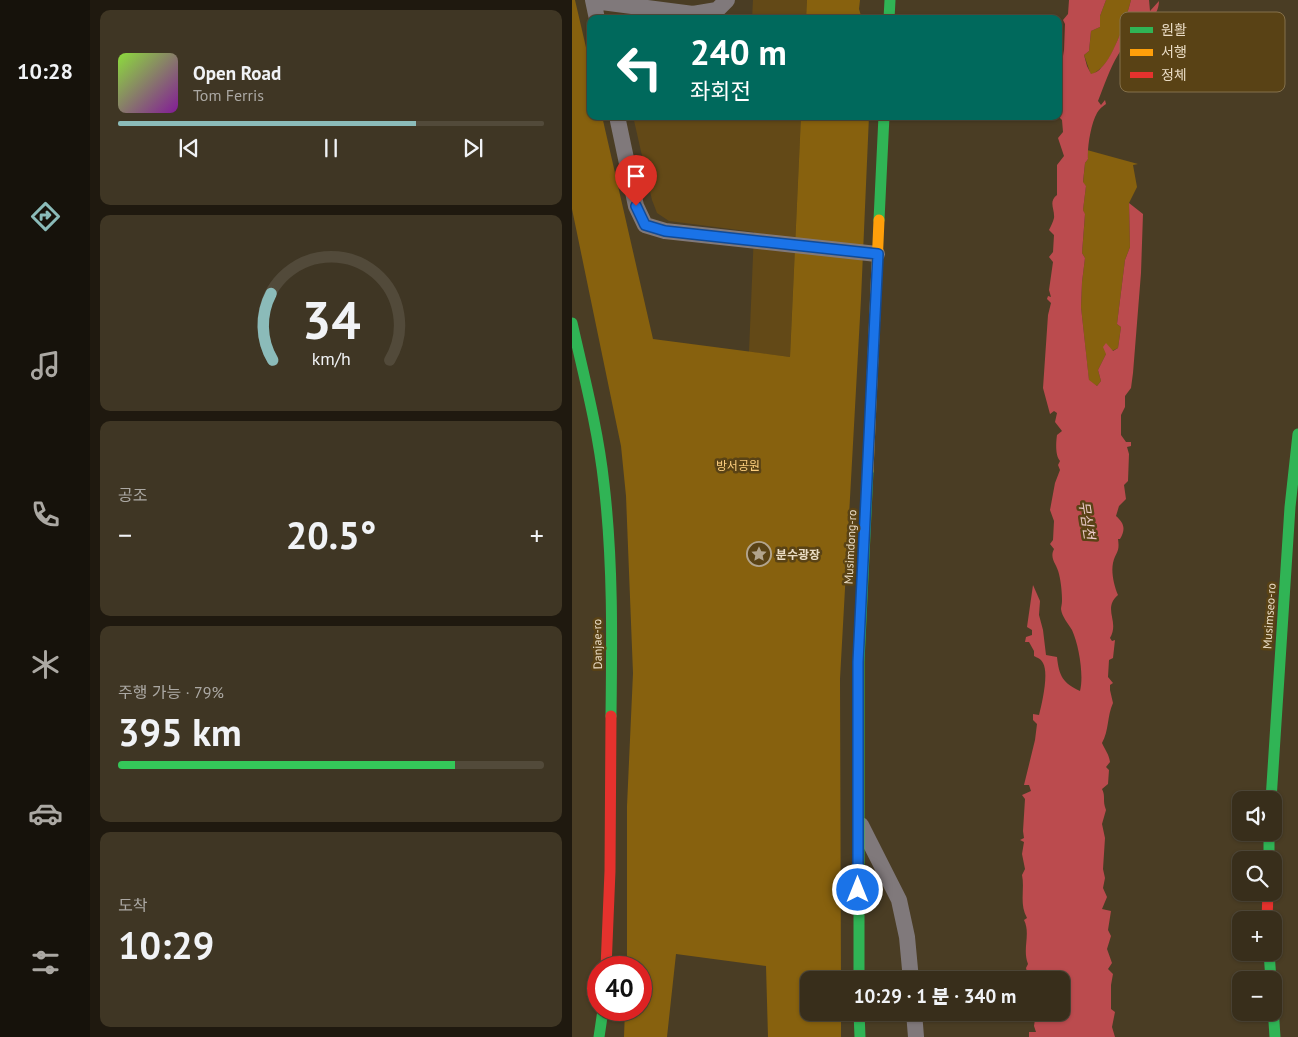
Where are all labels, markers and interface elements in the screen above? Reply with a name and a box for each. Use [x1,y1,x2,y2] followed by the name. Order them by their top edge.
[1120,12,1285,92] legend
[1161,21,1187,39] text: 원활
[690,29,787,75] text: 240 m
[607,35,672,100] icon: left
[1161,43,1187,61] text: 서행
[17,57,73,85] text: 10:28
[193,61,281,85] text: Open Road
[1161,66,1187,84] text: 정체
[690,77,751,105] text: 좌회전
[193,85,264,105] text: Tom Ferris
[175,134,203,162] icon: previous
[317,134,345,162] icon: pause
[459,134,487,162] icon: next
[615,155,657,206] pin
[622,162,650,190] icon: arrive
[28,199,63,234] icon: directions
[302,286,360,353] text: 34
[311,347,351,370] text: km/h
[28,348,63,383] icon: music
[716,458,760,473] park label: 방서공원
[118,485,147,505] text: 공조
[28,497,63,532] icon: phone
[1075,500,1099,542] water label: 무심천
[841,509,859,585] street label: Musimdong-ro
[286,510,376,559] text: 20.5°
[118,516,132,553] text: −
[530,516,544,553] text: +
[746,541,772,567] place icon: 분수광장
[776,547,820,562] place label: 분수광장
[1259,582,1279,650] street label: Musimseo-ro
[589,619,605,669] street label: Danjae-ro
[28,647,63,682] icon: climate
[118,682,224,702] text: 주행 가능 · 79%
[118,707,242,756] text: 395 km
[1232,791,1282,1021] map controls
[1232,791,1282,841] button: sound
[28,796,63,831] icon: car
[1232,851,1282,901] button: search
[831,863,883,915] position arrow
[118,895,147,915] text: 도착
[1232,911,1282,961] button: +
[118,920,214,969] text: 10:29
[28,945,63,980] icon: filters
[587,956,652,1021] speed limit sign: 40
[1232,971,1282,1021] button: −
[854,984,1016,1008] text: 10:29 · 1 분 · 340 m

